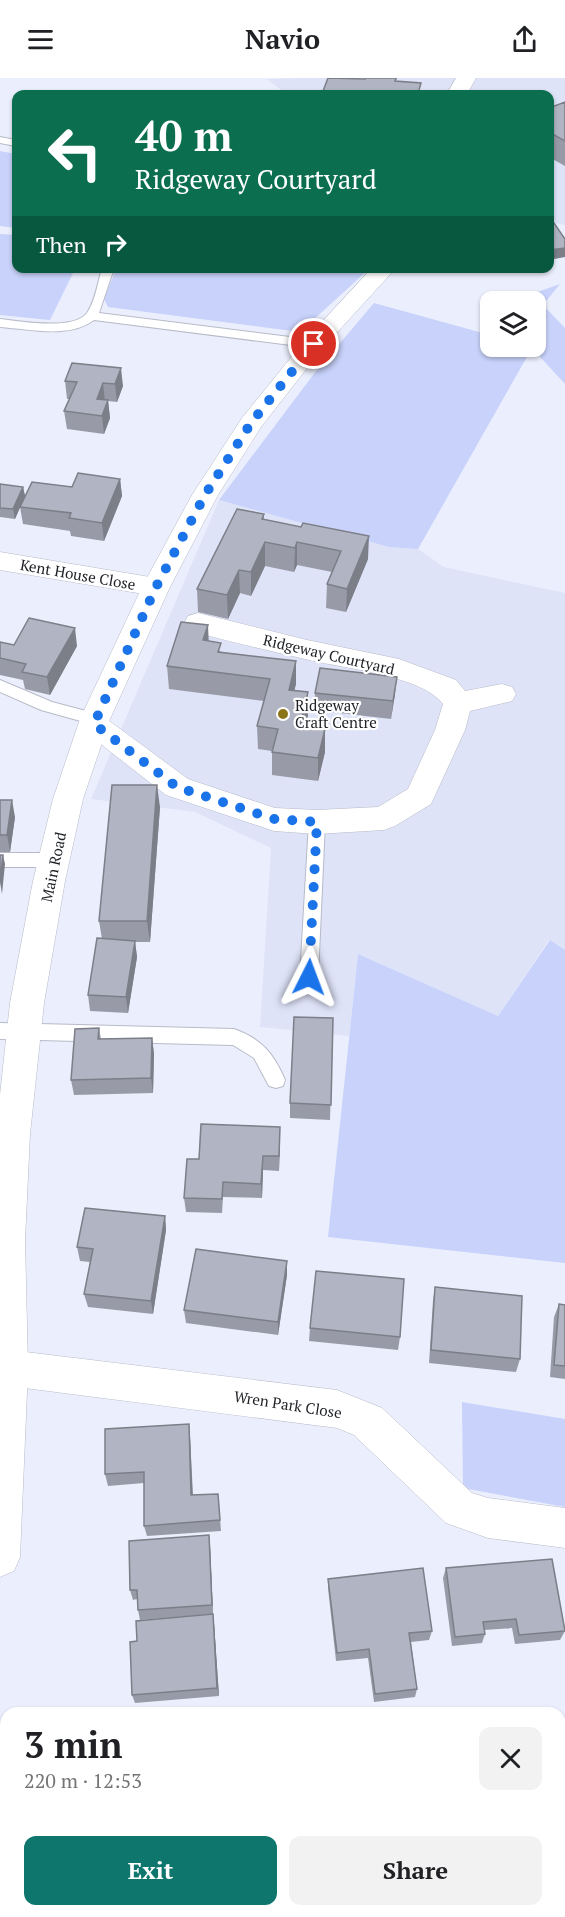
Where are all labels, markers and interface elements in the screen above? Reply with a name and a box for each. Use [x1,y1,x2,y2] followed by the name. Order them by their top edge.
[245,21,320,57] text: Navio
[24,23,57,56] icon: menu
[508,23,541,56] icon: share
[135,107,233,163] text: 40 m
[36,114,114,192] icon: left
[135,161,377,197] text: Ridgeway Courtyard
[99,228,132,261] icon: right
[36,230,87,259] text: Then
[480,291,546,357] map controls
[480,291,546,357] button: layers
[288,318,339,369] pin
[297,327,330,360] icon: arrive
[19,554,137,594] street label: Kent House Close
[261,629,397,679] street label: Ridgeway Courtyard
[295,695,377,732] place label: Ridgeway Craft Centre
[276,707,290,721] marker: Ridgeway Craft Centre
[36,830,70,904] street label: Main Road
[277,945,341,1009] position arrow
[233,1386,343,1422] street label: Wren Park Close
[24,1721,122,1768] text: 3 min
[479,1727,542,1790] button: close
[24,1767,142,1794] text: 220 m · 12:53
[24,1836,277,1905] button: Exit
[289,1836,542,1905] button: Share

